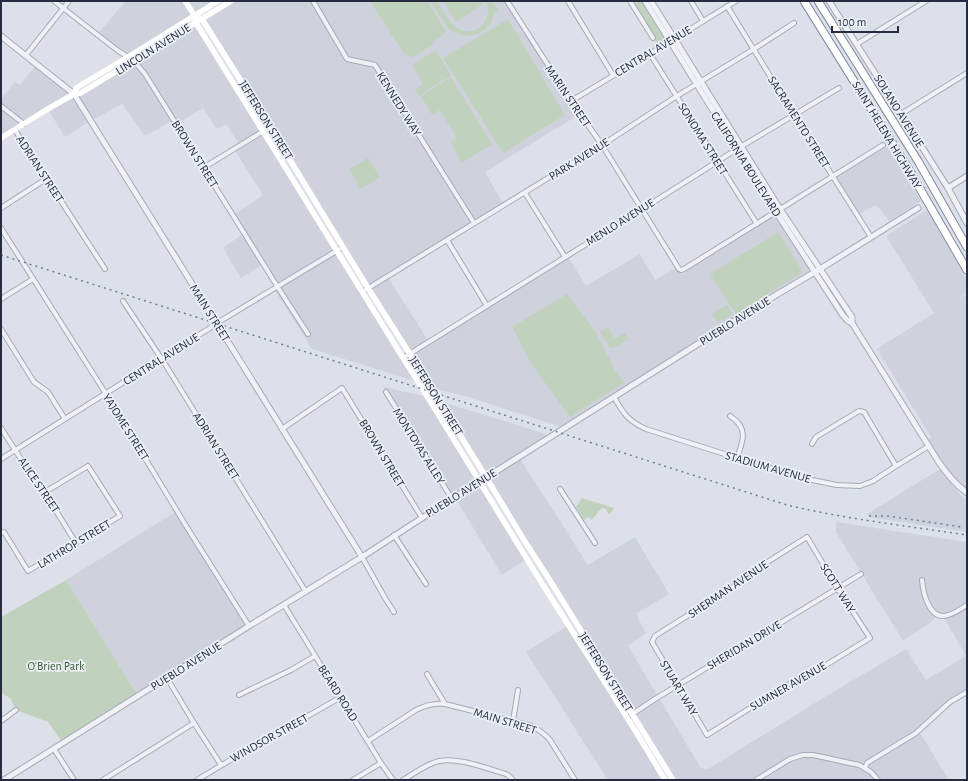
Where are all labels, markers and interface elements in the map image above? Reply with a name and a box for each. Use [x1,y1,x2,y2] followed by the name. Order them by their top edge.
[832,8,898,34] scale bar
[838,16,866,28] text: 100 m
[113,21,193,77] street label: LINCOLN AVENUE
[613,23,694,79] street label: CENTRAL AVENUE
[543,63,593,129] street label: MARIN STREET
[374,70,424,139] street label: KENNEDY WAY
[872,72,926,150] street label: SOLANO AVENUE
[766,74,832,170] street label: SACRAMENTO STREET
[237,78,295,162] street label: JEFFERSON STREET
[850,79,924,191] street label: SAINT HELENA HIGHWAY
[676,101,730,177] street label: SONOMA STREET
[709,109,783,219] street label: CALIFORNIA BOULEVARD
[170,118,220,190] street label: BROWN STREET
[14,133,66,205] street label: ADRIAN STREET
[547,136,611,182] street label: PARK AVENUE
[584,196,657,248] street label: MENLO AVENUE
[188,282,232,344] street label: MAIN STREET
[698,294,773,348] street label: PUEBLO AVENUE
[121,331,201,387] street label: CENTRAL AVENUE
[407,354,465,438] street label: JEFFERSON STREET
[101,391,151,463] street label: YAJOME STREET
[391,406,448,487] street label: MONTOYAS ALLEY
[190,410,242,482] street label: ADRIAN STREET
[357,417,407,489] street label: BROWN STREET
[724,449,812,485] street label: STADIUM AVENUE
[16,455,62,515] street label: ALICE STREET
[424,466,499,520] street label: PUEBLO AVENUE
[35,517,113,571] street label: LATHROP STREET
[686,558,770,620] street label: SHERMAN AVENUE
[818,561,858,615] street label: SCOTT WAY
[705,618,783,672] street label: SHERIDAN DRIVE
[577,630,635,714] street label: JEFFERSON STREET
[149,639,224,693] street label: PUEBLO AVENUE
[658,658,701,719] street label: STUART WAY
[748,659,828,713] street label: SUMNER AVENUE
[28,660,85,672] park label: O'Brien Park
[316,663,360,724] street label: BEARD ROAD
[472,706,538,736] street label: MAIN STREET
[228,712,310,764] street label: WINDSOR STREET

